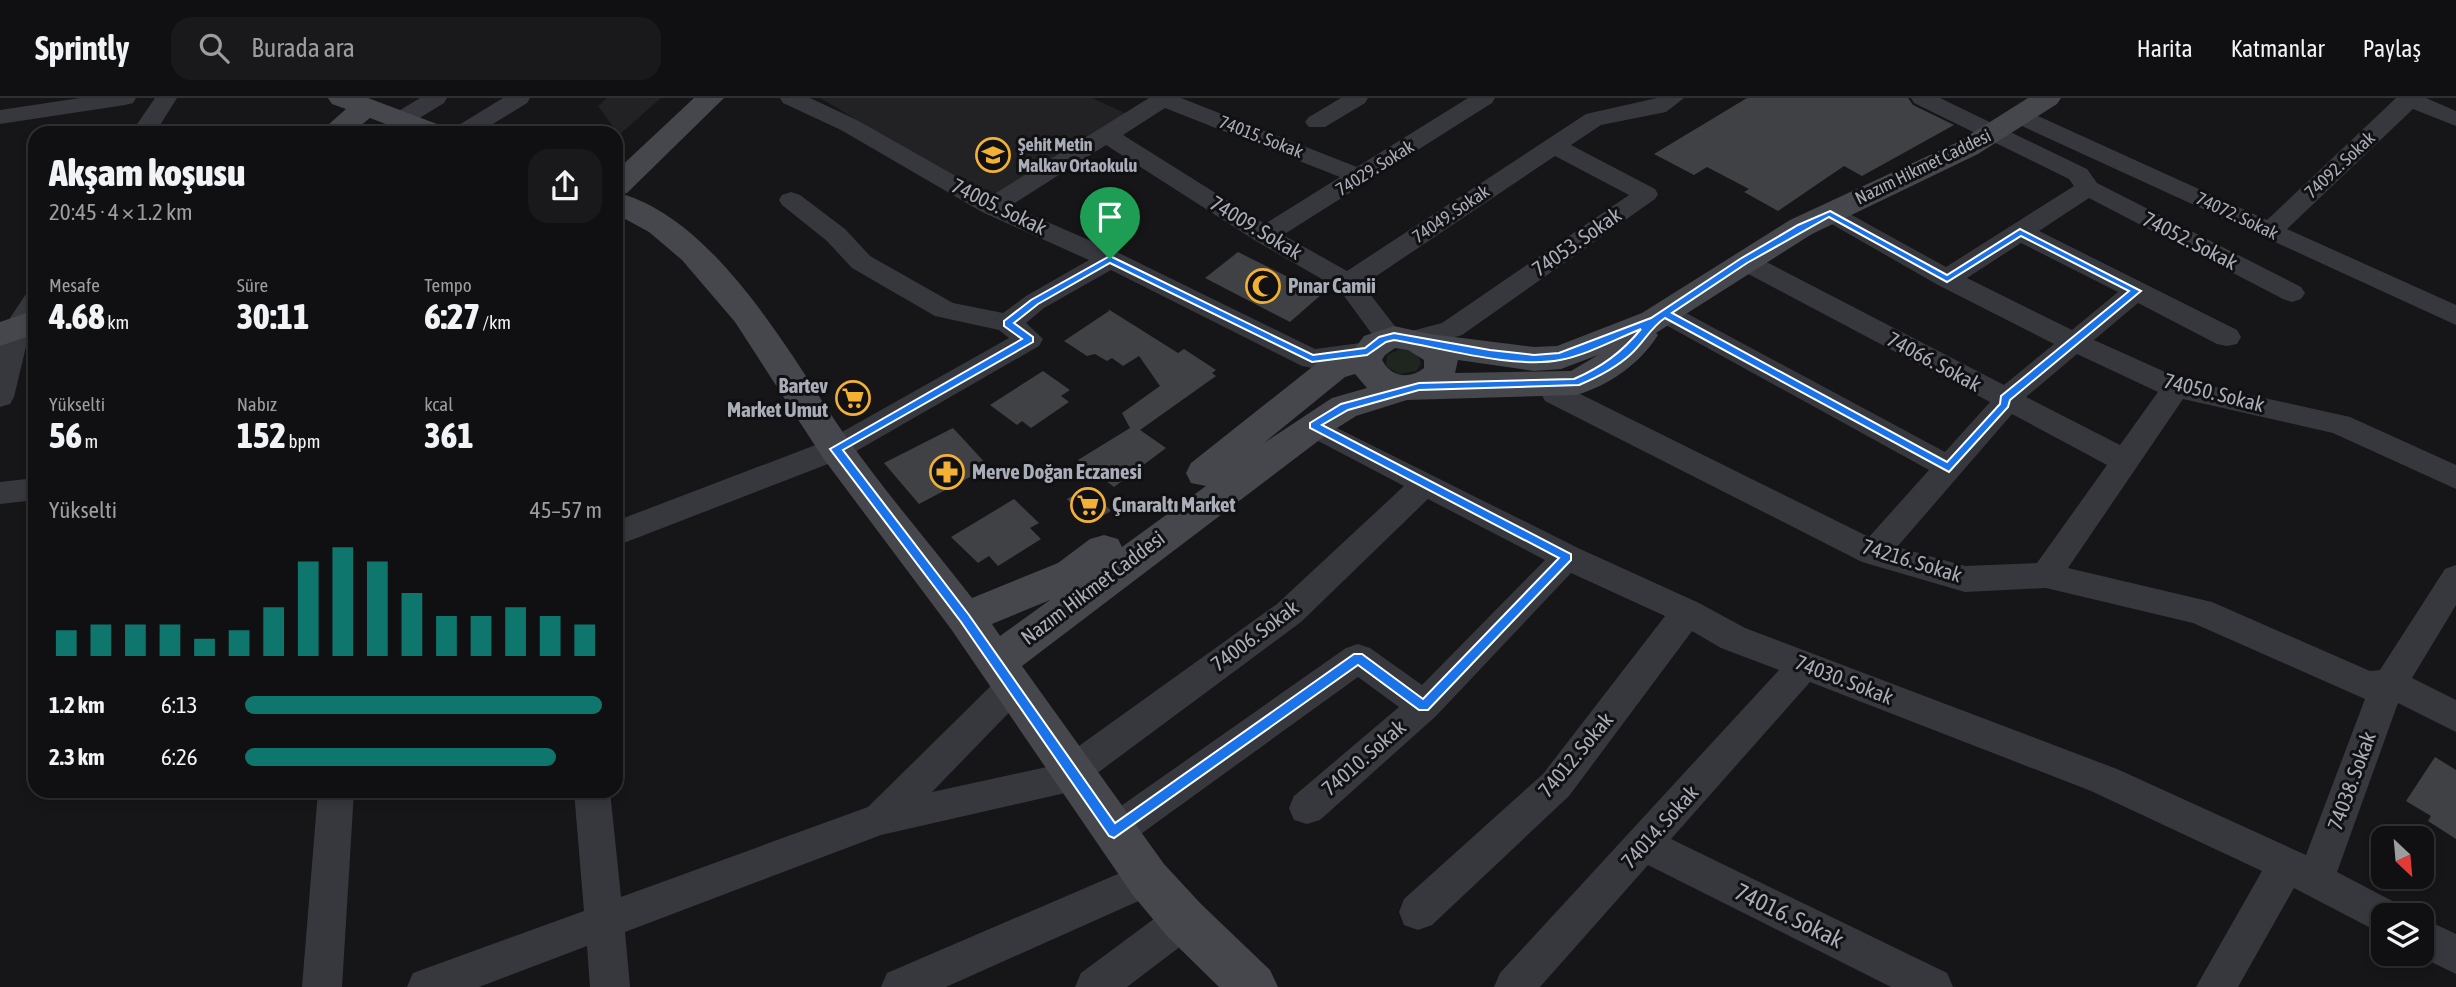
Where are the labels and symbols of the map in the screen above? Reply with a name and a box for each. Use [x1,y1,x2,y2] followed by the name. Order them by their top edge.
[1216,111,1306,162] street label: 74015. Sokak
[1851,125,1994,209] street label: Nazım Hikmet Caddesi
[2300,127,2379,202] street label: 74092. Sokak
[1018,134,1137,176] place label: Şehit Metin Malkav Ortaokulu
[1332,135,1418,200] street label: 74029. Sokak
[974,136,1012,174] school or university icon: Şehit Metin Malkav Ortaokulu
[948,173,1051,239] street label: 74005. Sokak
[1408,180,1493,247] street label: 74049. Sokak
[1080,187,1140,259] pin
[2193,187,2282,244] street label: 74072. Sokak
[1206,190,1307,264] street label: 74009. Sokak
[1527,202,1625,281] street label: 74053. Sokak
[2139,206,2242,274] street label: 74052. Sokak
[1244,267,1282,305] mosque icon: Pınar Camii
[1288,273,1376,297] place label: Pınar Camii
[1883,326,1986,396] street label: 74066. Sokak
[2161,368,2267,416] street label: 74050. Sokak
[727,373,828,421] place label: Bartev Market Umut
[834,379,872,417] supermarket icon: Bartev Market Umut
[928,453,966,491] pharmacy icon: Merve Doğan Eczanesi
[972,459,1142,483] place label: Merve Doğan Eczanesi
[1069,486,1107,524] supermarket icon: Çınaraltı Market
[1112,492,1236,516] place label: Çınaraltı Market
[1016,525,1169,649] street label: Nazım Hikmet Caddesi
[1860,534,1965,587] street label: 74216. Sokak
[1206,595,1303,676] street label: 74006. Sokak
[1792,649,1897,709] street label: 74030. Sokak
[1533,707,1617,801] street label: 74012. Sokak
[1317,714,1410,800] street label: 74010. Sokak
[2322,728,2380,833] street label: 74038. Sokak
[1616,780,1703,873] street label: 74014. Sokak
[2371,826,2434,889] north arrow
[1730,878,1848,954] street label: 74016. Sokak

